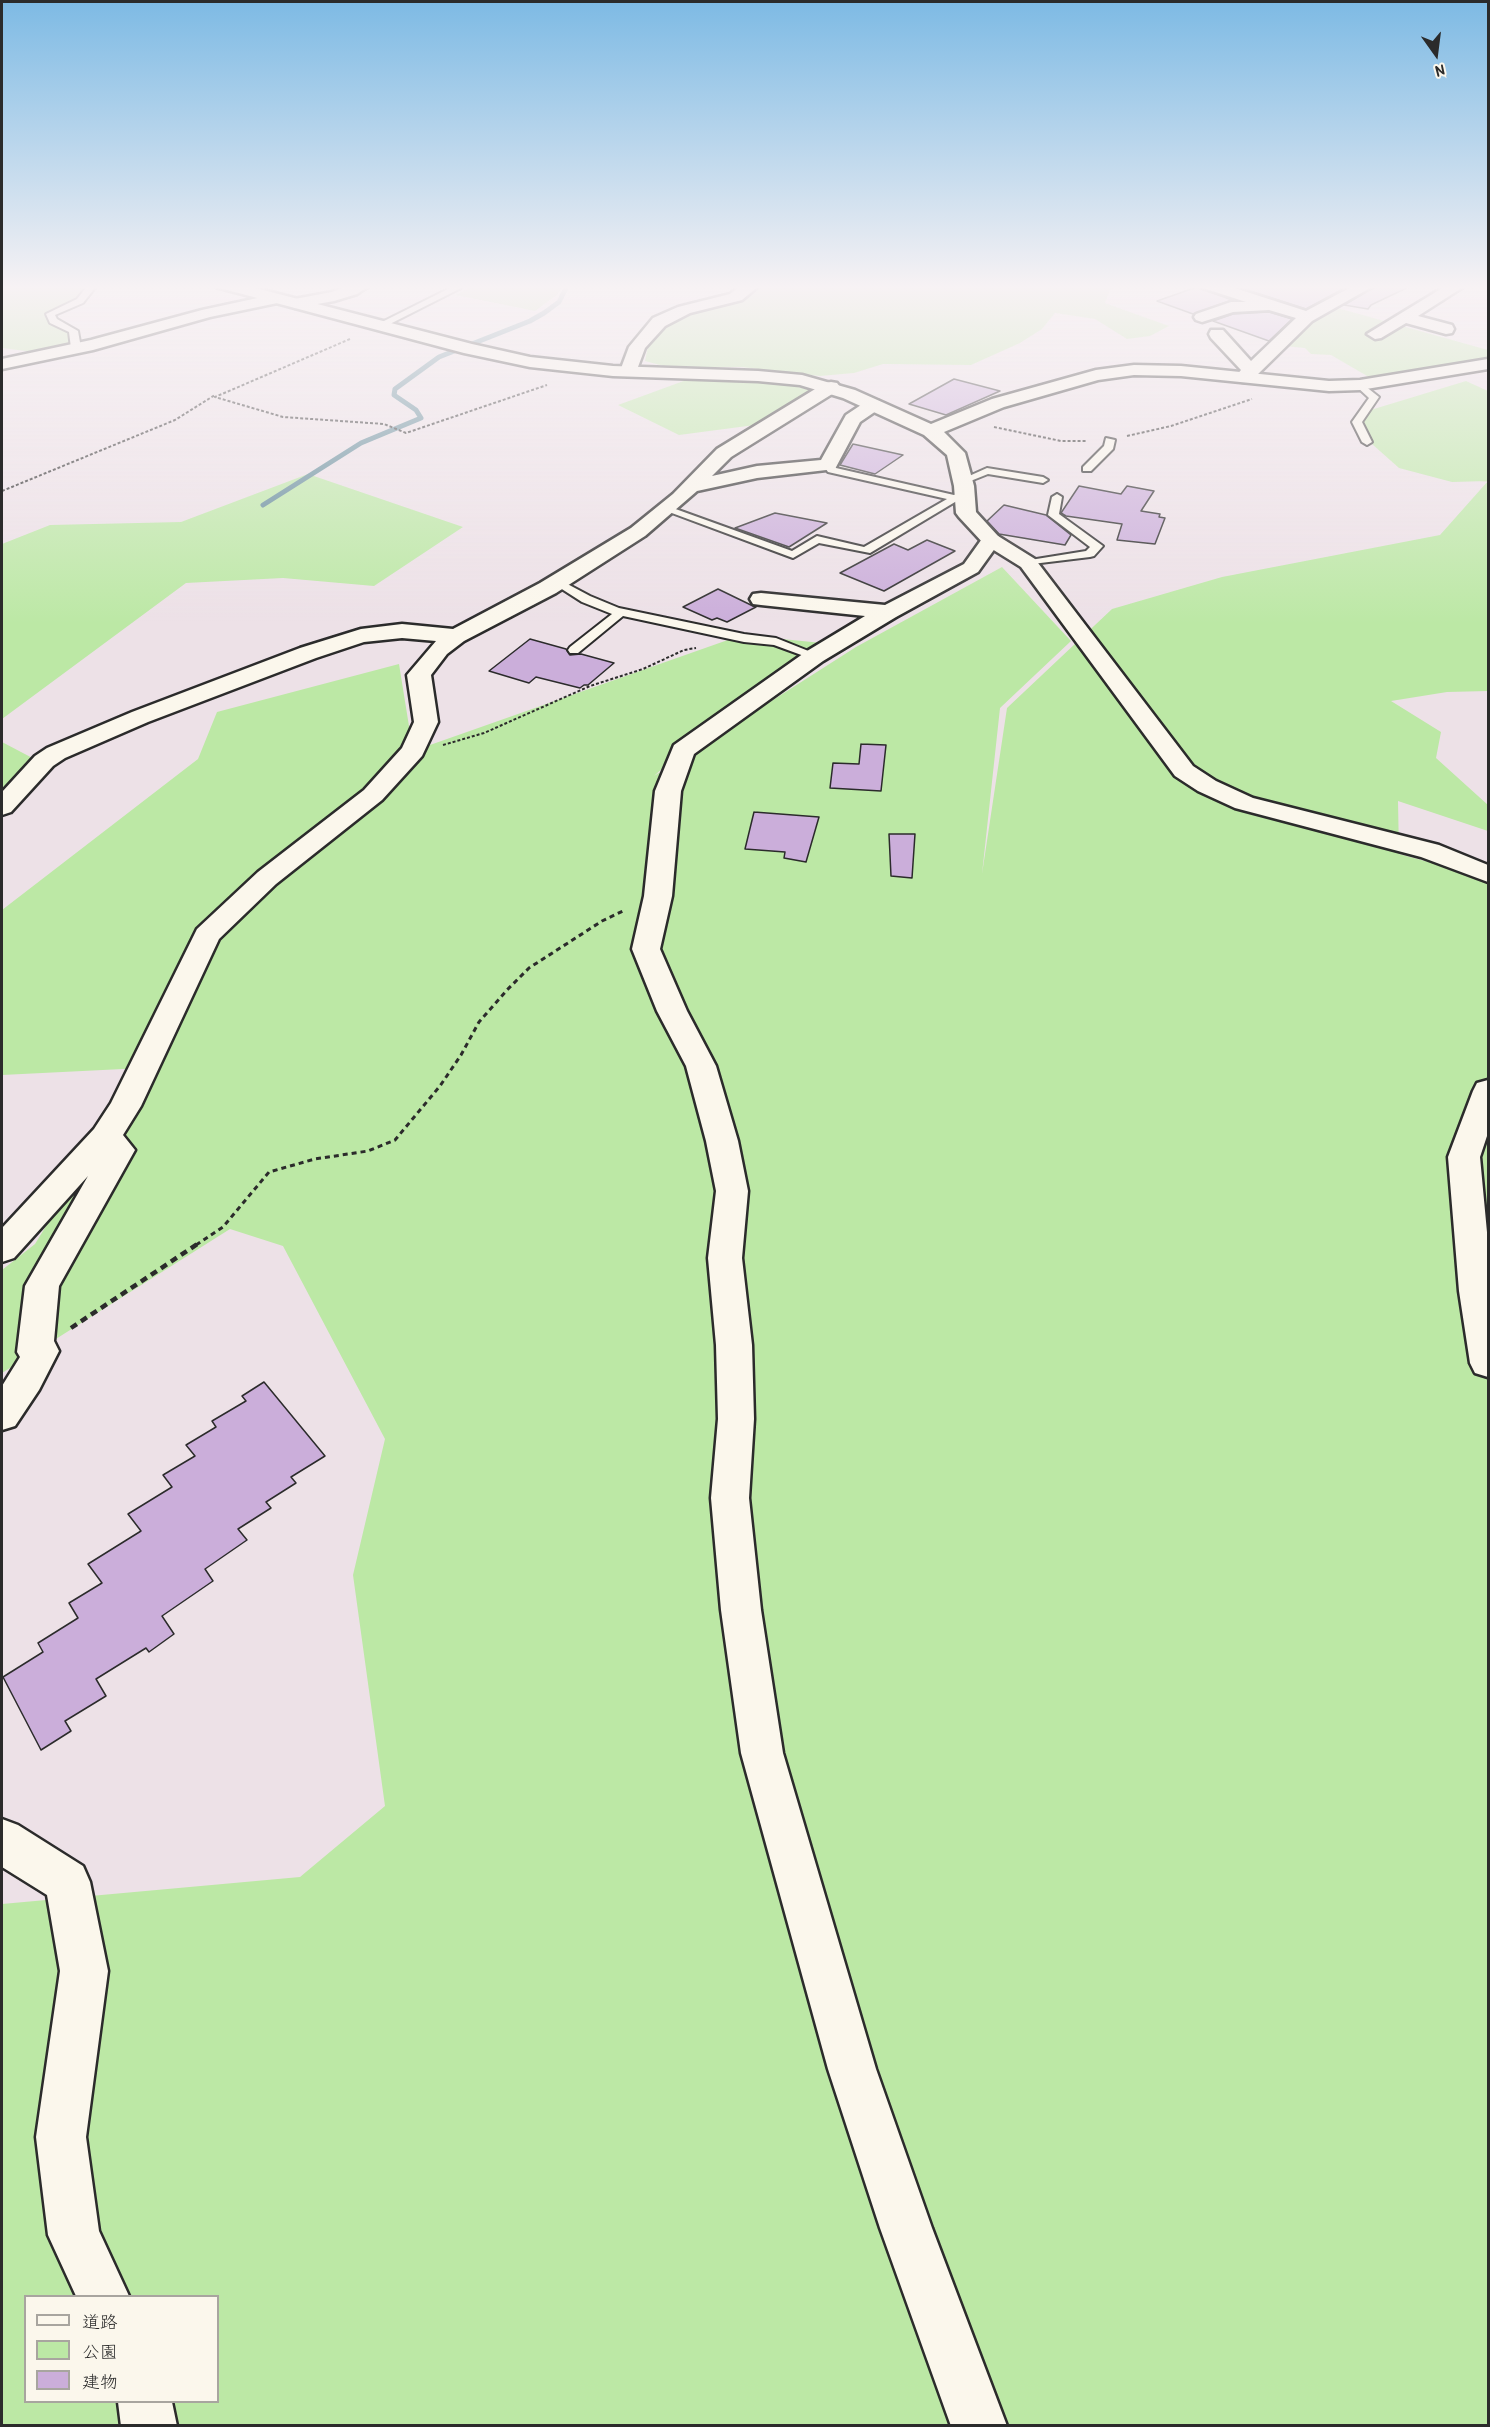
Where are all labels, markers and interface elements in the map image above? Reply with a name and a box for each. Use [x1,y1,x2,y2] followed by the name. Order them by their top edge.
[1406,24,1466,84] north arrow
[1434,60,1447,83] text: N
[24,2295,219,2403] legend
[82,2309,118,2334] text: 道路
[82,2339,118,2364] text: 公園
[82,2369,118,2394] text: 建物

